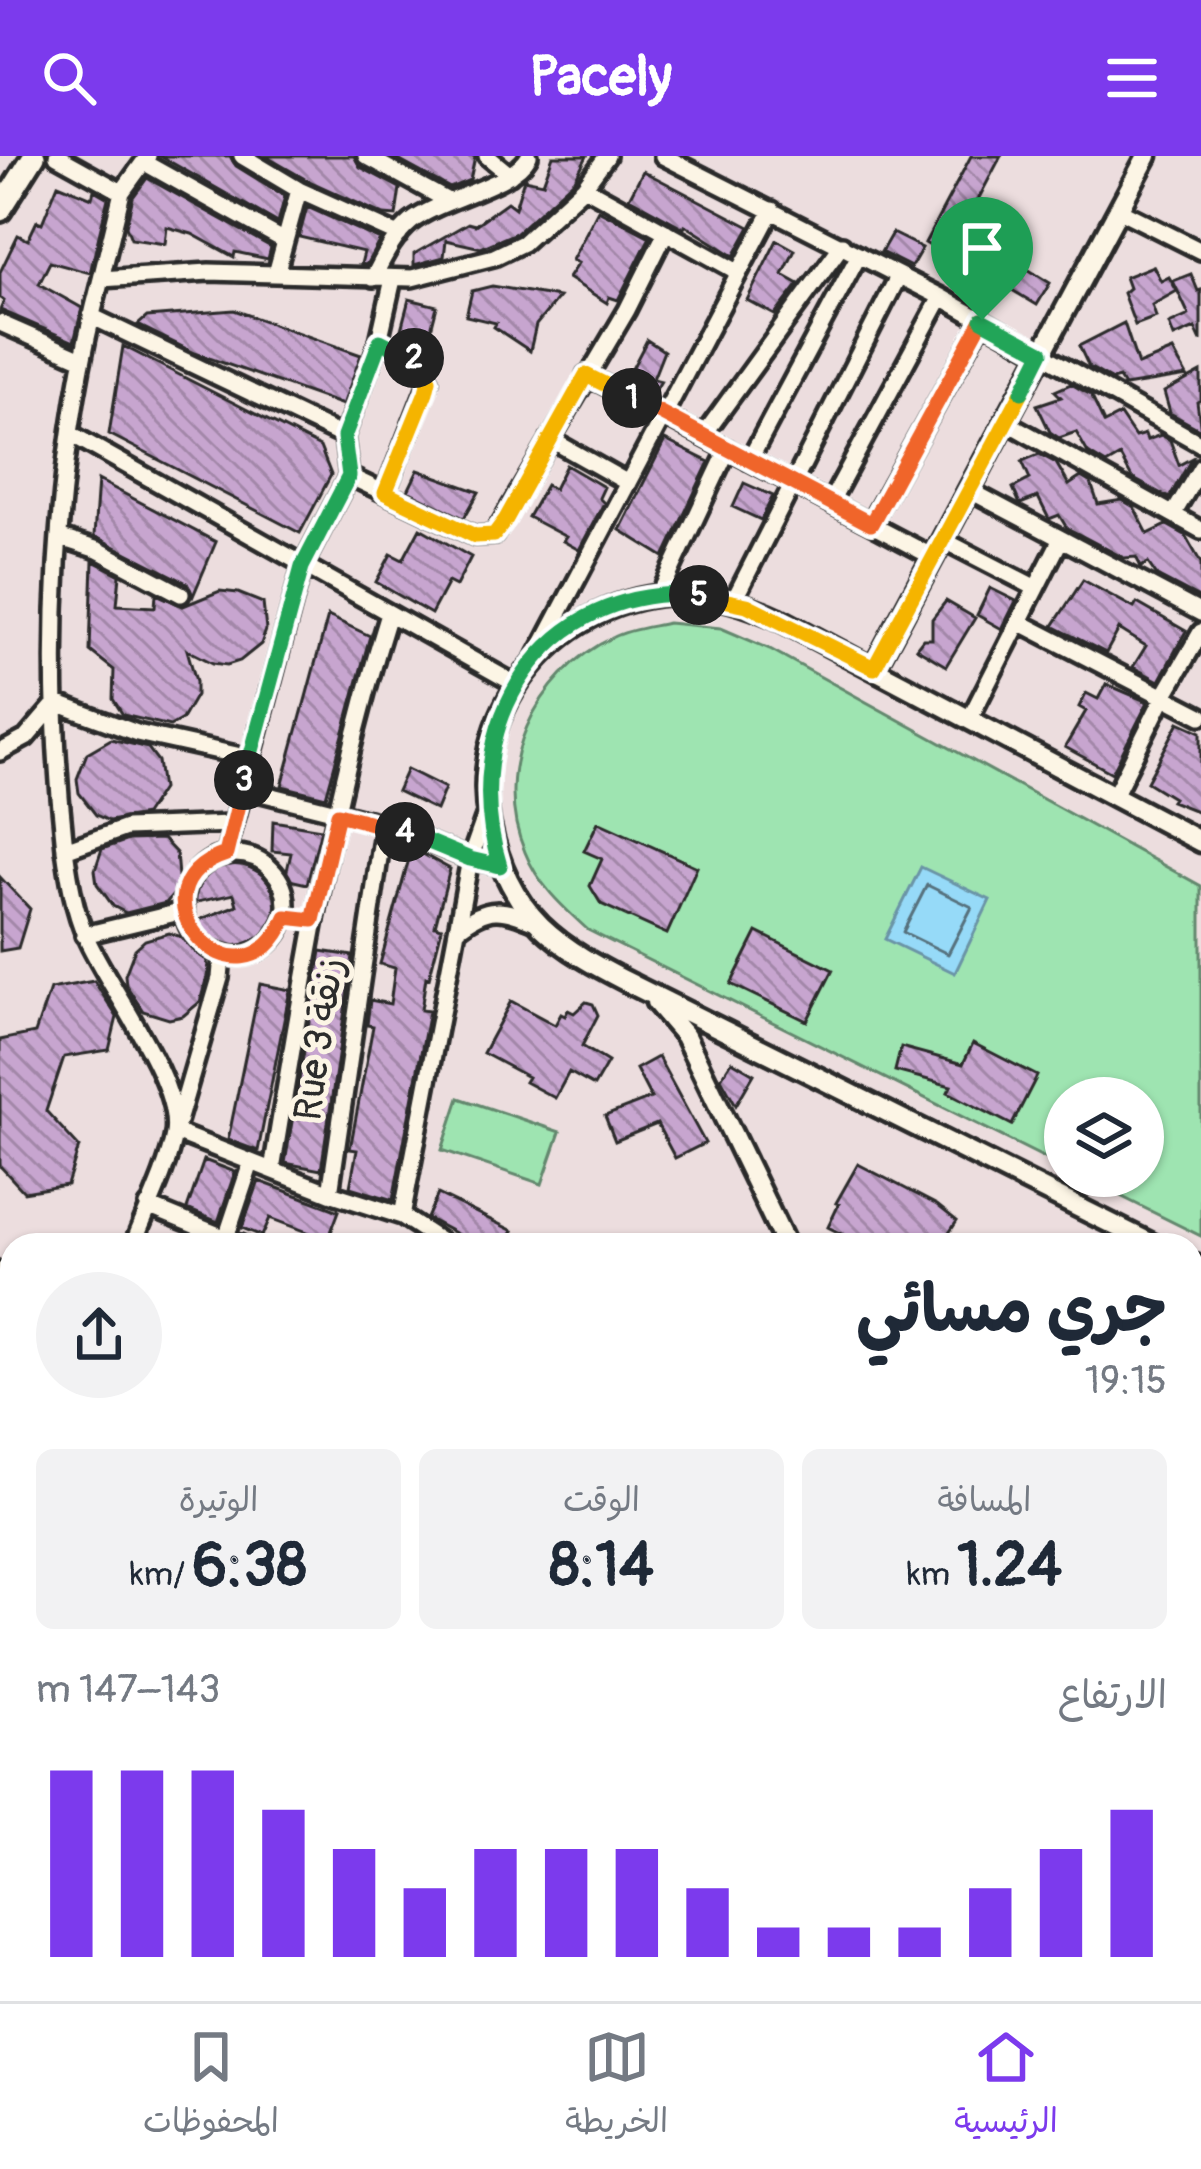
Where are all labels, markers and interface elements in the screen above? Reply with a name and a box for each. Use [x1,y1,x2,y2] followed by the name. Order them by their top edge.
[529,44,672,112] text: Pacely
[36,45,102,111] icon: search
[1099,45,1165,111] icon: menu
[931,197,1033,320] pin
[949,215,1015,281] icon: arrive
[384,328,444,388] pin: 2
[405,337,423,378] text: 2
[602,368,662,428] pin: 1
[626,377,638,418] text: 1
[669,565,729,625] pin: 5
[690,574,708,615] text: 5
[214,750,274,810] pin: 3
[235,759,253,800] text: 3
[375,802,435,862] pin: 4
[395,811,415,852] text: 4
[283,954,355,1124] street label: Rue 3 زنقة
[1044,1077,1164,1197] map controls
[1044,1077,1164,1197] button: layers
[856,1269,1167,1352] text: جري مسائي
[36,1272,162,1398] button: share
[1085,1356,1167,1405] text: 19:15
[179,1480,258,1521] text: الوتيرة
[563,1480,640,1521] text: الوقت
[938,1480,1031,1521] text: المسافة
[192,1529,307,1604] text: 6:38
[549,1529,654,1604] text: 8:14
[957,1529,1062,1604] text: 1.24
[130,1554,192,1595] text: /km
[907,1554,957,1595] text: km
[36,1665,220,1714] text: 143–147 m
[1058,1671,1167,1720] text: الارتفاع
[143,2024,279,2150] tab: المحفوظات
[565,2024,668,2150] tab: الخريطة
[954,2024,1058,2150] tab: الرئيسية

